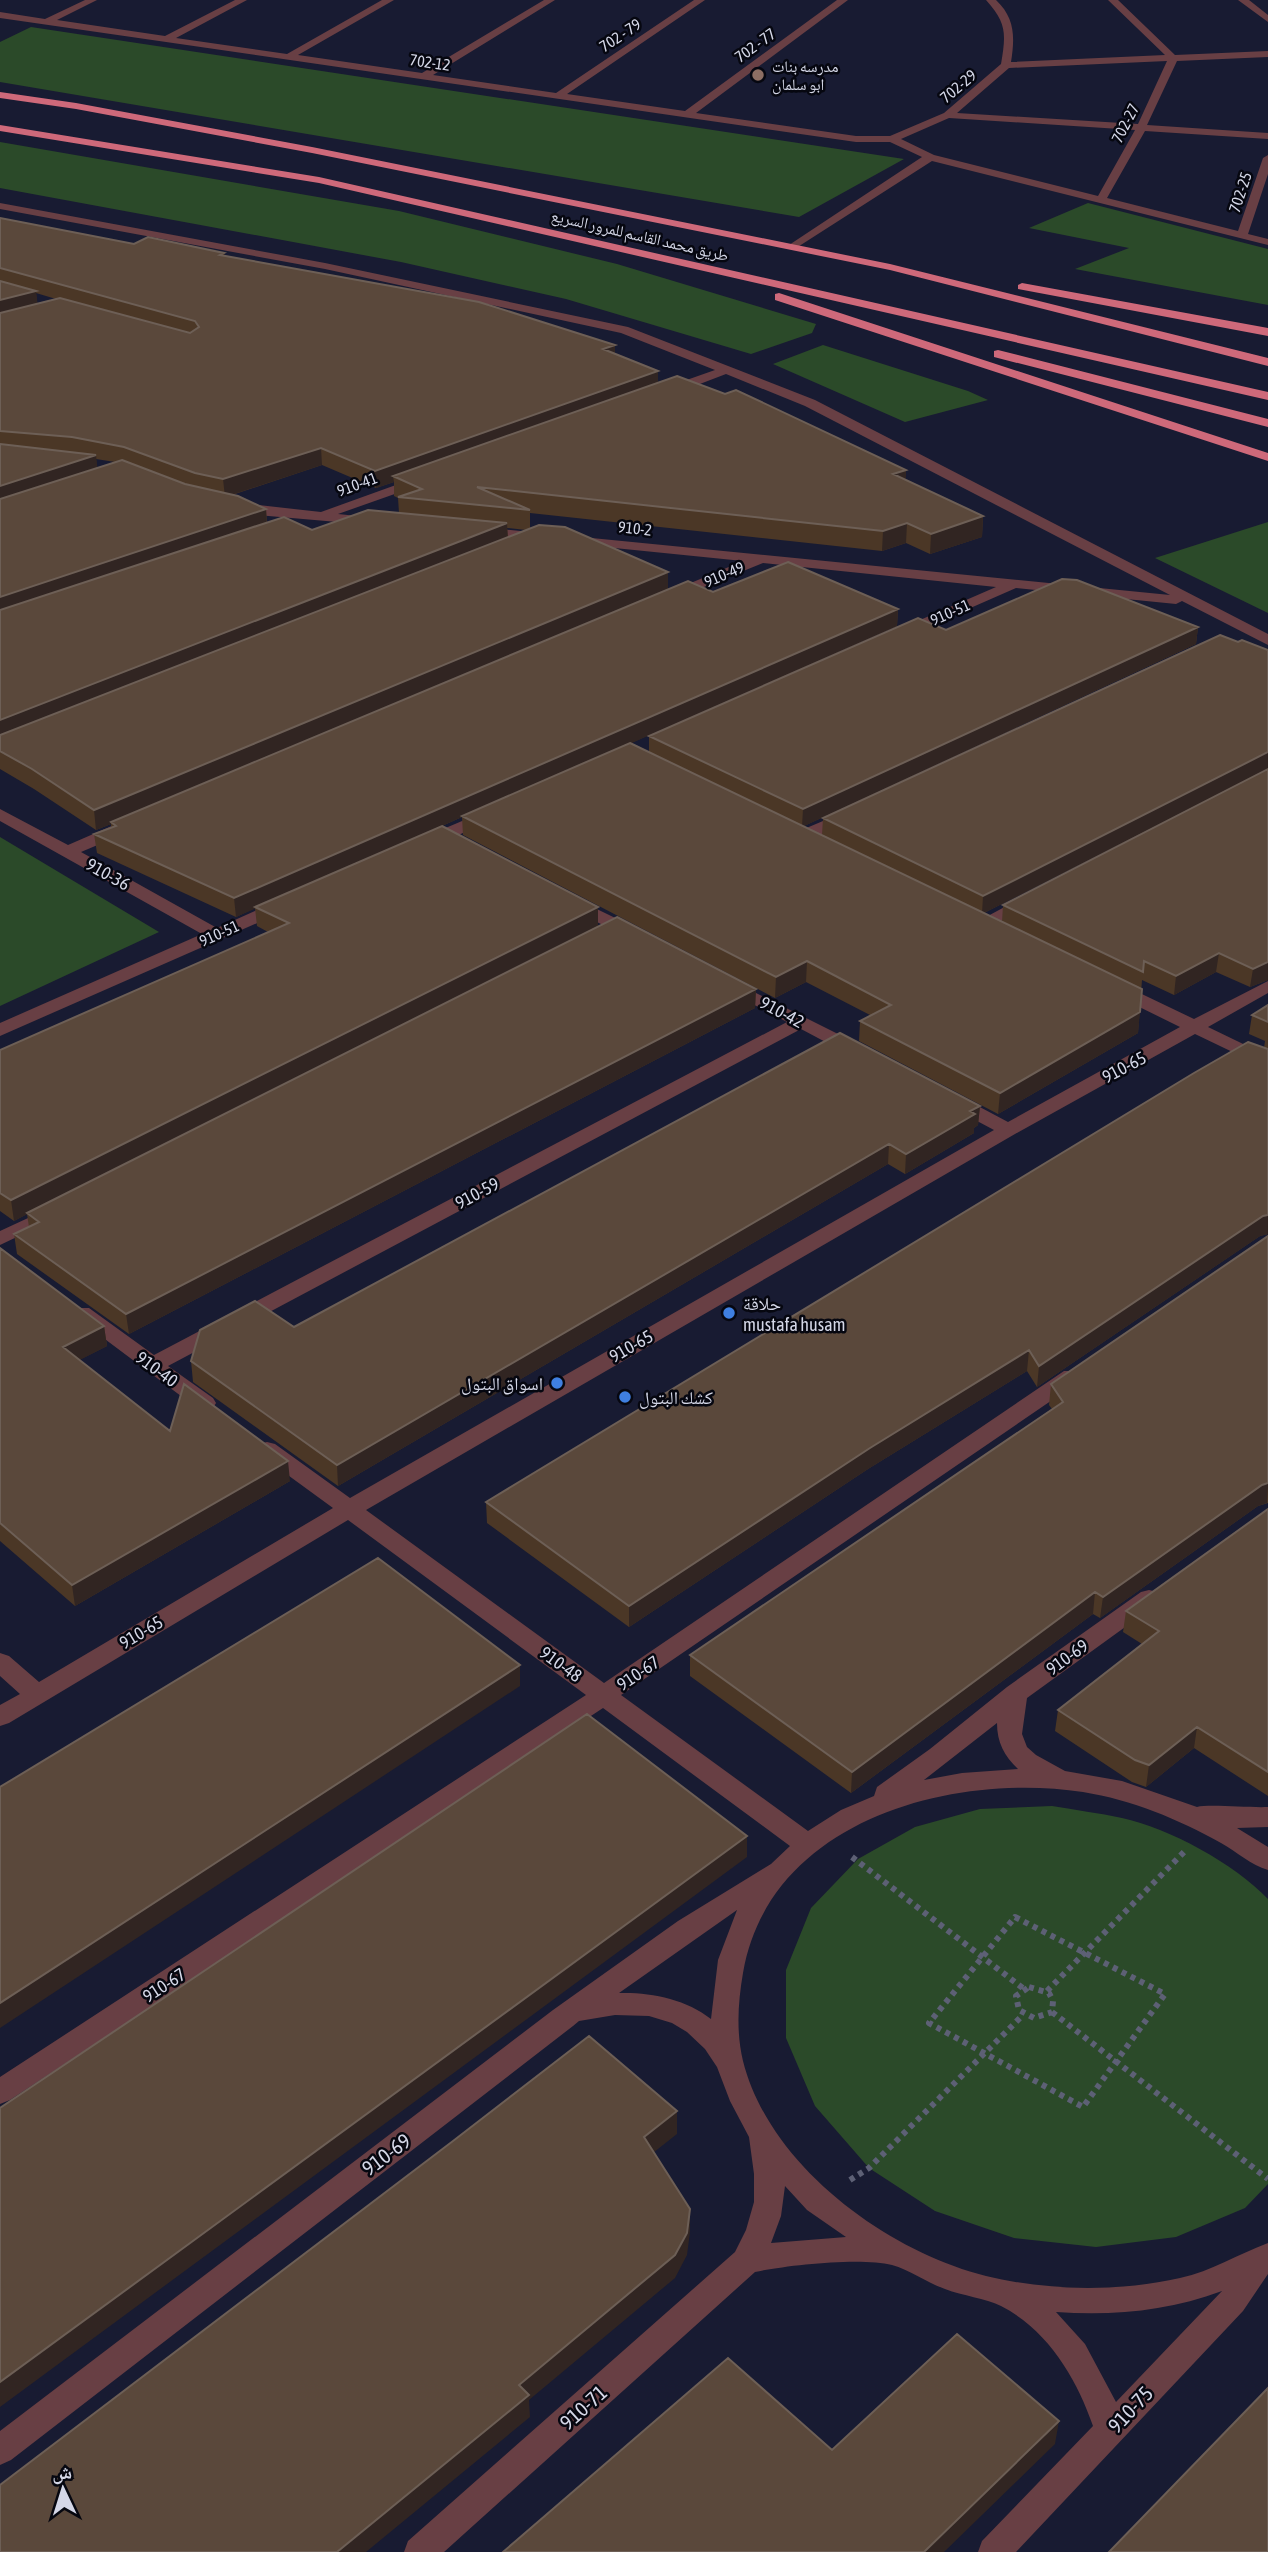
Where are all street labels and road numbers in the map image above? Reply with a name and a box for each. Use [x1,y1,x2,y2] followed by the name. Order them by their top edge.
[596,15,644,55] street label: 702 - 79
[731,24,779,66] street label: 702 - 77
[409,50,451,74] street label: 702-12
[936,66,980,106] street label: 702-29
[1108,100,1142,146] street label: 702-27
[1225,169,1255,215] street label: 702-25
[549,206,730,266] street label: طريق محمد القاسم للمرور السريع
[334,468,380,500] street label: 910-41
[617,517,653,539] street label: 910-2
[701,558,747,590] street label: 910-49
[927,595,973,629] street label: 910-51
[82,853,134,895] street label: 910-36
[196,916,242,950] street label: 910-51
[756,992,808,1032] street label: 910-42
[1098,1047,1150,1087] street label: 910-65
[451,1173,503,1213] street label: 910-59
[605,1325,657,1367] street label: 910-65
[132,1347,182,1391] street label: 910-40
[116,1611,166,1653] street label: 910-65
[1042,1635,1092,1679] street label: 910-69
[536,1642,586,1686] street label: 910-48
[613,1651,663,1695] street label: 910-67
[139,1963,189,2007] street label: 910-67
[357,2128,415,2180] street label: 910-69
[555,2380,611,2434] street label: 910-71
[1103,2381,1157,2437] street label: 910-75

